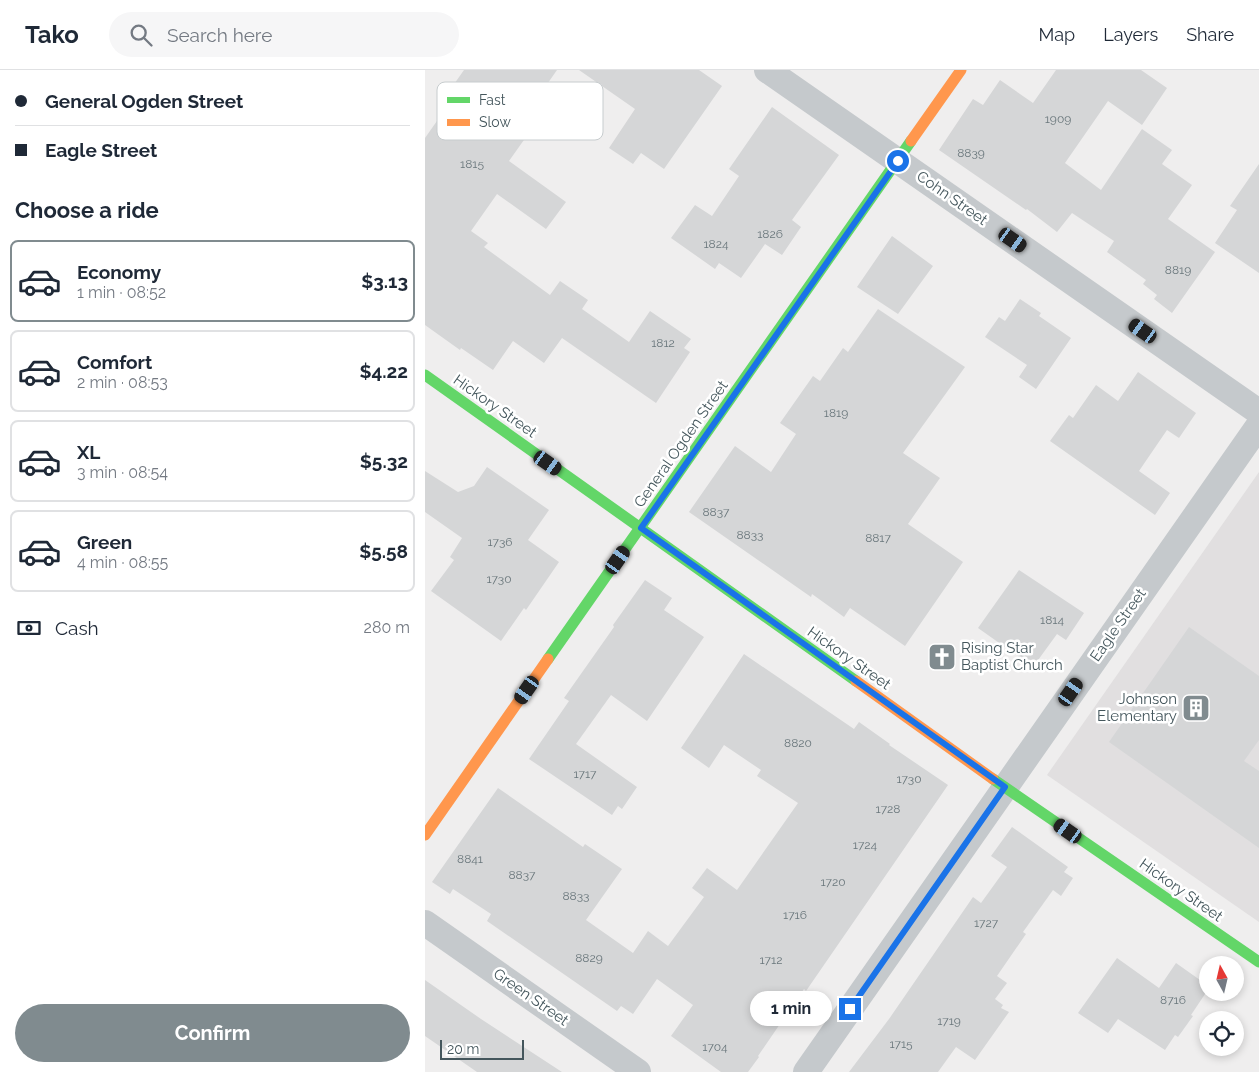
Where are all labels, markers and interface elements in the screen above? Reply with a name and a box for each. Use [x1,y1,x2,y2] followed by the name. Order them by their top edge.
[109,12,459,57] search box
[25,20,79,49] text: Tako
[127,21,155,49] icon: search
[167,24,272,46] text: Search here
[1039,24,1075,45] text: Map
[1103,24,1158,45] text: Layers
[1186,24,1234,45] text: Share
[437,82,603,140] legend
[45,90,243,112] text: General Ogden Street
[479,92,506,108] text: Fast
[1045,112,1071,126] house number: 1909
[479,114,511,130] text: Slow
[45,139,157,161] text: Eagle Street
[957,146,985,160] house number: 8839
[887,150,909,172] route start
[460,157,484,171] house number: 1815
[913,167,991,229] street label: Cohn Street
[15,197,159,223] text: Choose a ride
[996,225,1029,255] car
[757,227,783,241] house number: 1826
[703,237,729,251] house number: 1824
[17,259,62,304] icon: car
[77,261,161,283] text: Economy
[1165,263,1191,277] house number: 8819
[361,270,408,292] text: $3.13
[77,283,166,302] text: 1 min · 08:52
[1126,316,1159,346] car
[651,336,675,350] house number: 1812
[17,349,62,394] icon: car
[77,351,152,373] text: Comfort
[359,360,408,382] text: $4.22
[450,371,540,441] street label: Hickory Street
[77,373,168,392] text: 2 min · 08:53
[630,377,732,511] street label: General Ogden Street
[824,406,848,420] house number: 1819
[17,439,62,484] icon: car
[77,441,100,463] text: XL
[531,448,564,478] car
[360,450,408,472] text: $5.32
[77,463,168,482] text: 3 min · 08:54
[703,505,730,519] house number: 8837
[736,528,764,542] house number: 8833
[17,529,62,574] icon: car
[77,531,132,553] text: Green
[865,531,891,545] house number: 8817
[487,535,513,549] house number: 1736
[359,540,408,562] text: $5.58
[603,543,632,577] car
[77,553,168,572] text: 4 min · 08:55
[486,572,512,586] house number: 1730
[1086,585,1150,665] street label: Eagle Street
[1040,613,1064,627] house number: 1814
[15,614,43,642] icon: cash
[55,617,99,639] text: Cash
[364,618,410,637] text: 280 m
[804,623,894,693] street label: Hickory Street
[961,639,1063,674] place label: Rising Star Baptist Church
[927,642,957,672] church icon: Rising Star Baptist Church
[512,673,541,707] car
[1056,675,1085,709] car
[1097,690,1177,725] place label: Johnson Elementary
[1181,693,1211,723] building icon: Johnson Elementary
[784,736,812,750] house number: 8820
[574,767,597,781] house number: 1717
[896,772,922,786] house number: 1730
[876,802,900,816] house number: 1728
[1051,816,1084,846] car
[853,838,878,852] house number: 1724
[457,852,483,866] house number: 8841
[1136,855,1226,925] street label: Hickory Street
[509,868,536,882] house number: 8837
[820,875,846,889] house number: 1720
[562,889,590,903] house number: 8833
[783,908,807,922] house number: 1716
[974,916,999,930] house number: 1727
[575,951,603,965] house number: 8829
[760,953,782,967] house number: 1712
[1199,956,1244,1001] north arrow
[1199,956,1244,1056] map controls
[490,965,572,1029] street label: Green Street
[750,992,833,1026] callout: 1 min
[1160,993,1186,1007] house number: 8716
[839,998,861,1020] route end
[771,999,811,1018] text: 1 min
[15,1004,410,1062] button: Confirm
[1199,1011,1244,1056] button: locate
[937,1014,961,1028] house number: 1719
[440,1037,524,1060] scale bar
[889,1037,913,1051] house number: 1715
[702,1040,728,1054] house number: 1704
[447,1041,479,1057] text: 20 m

